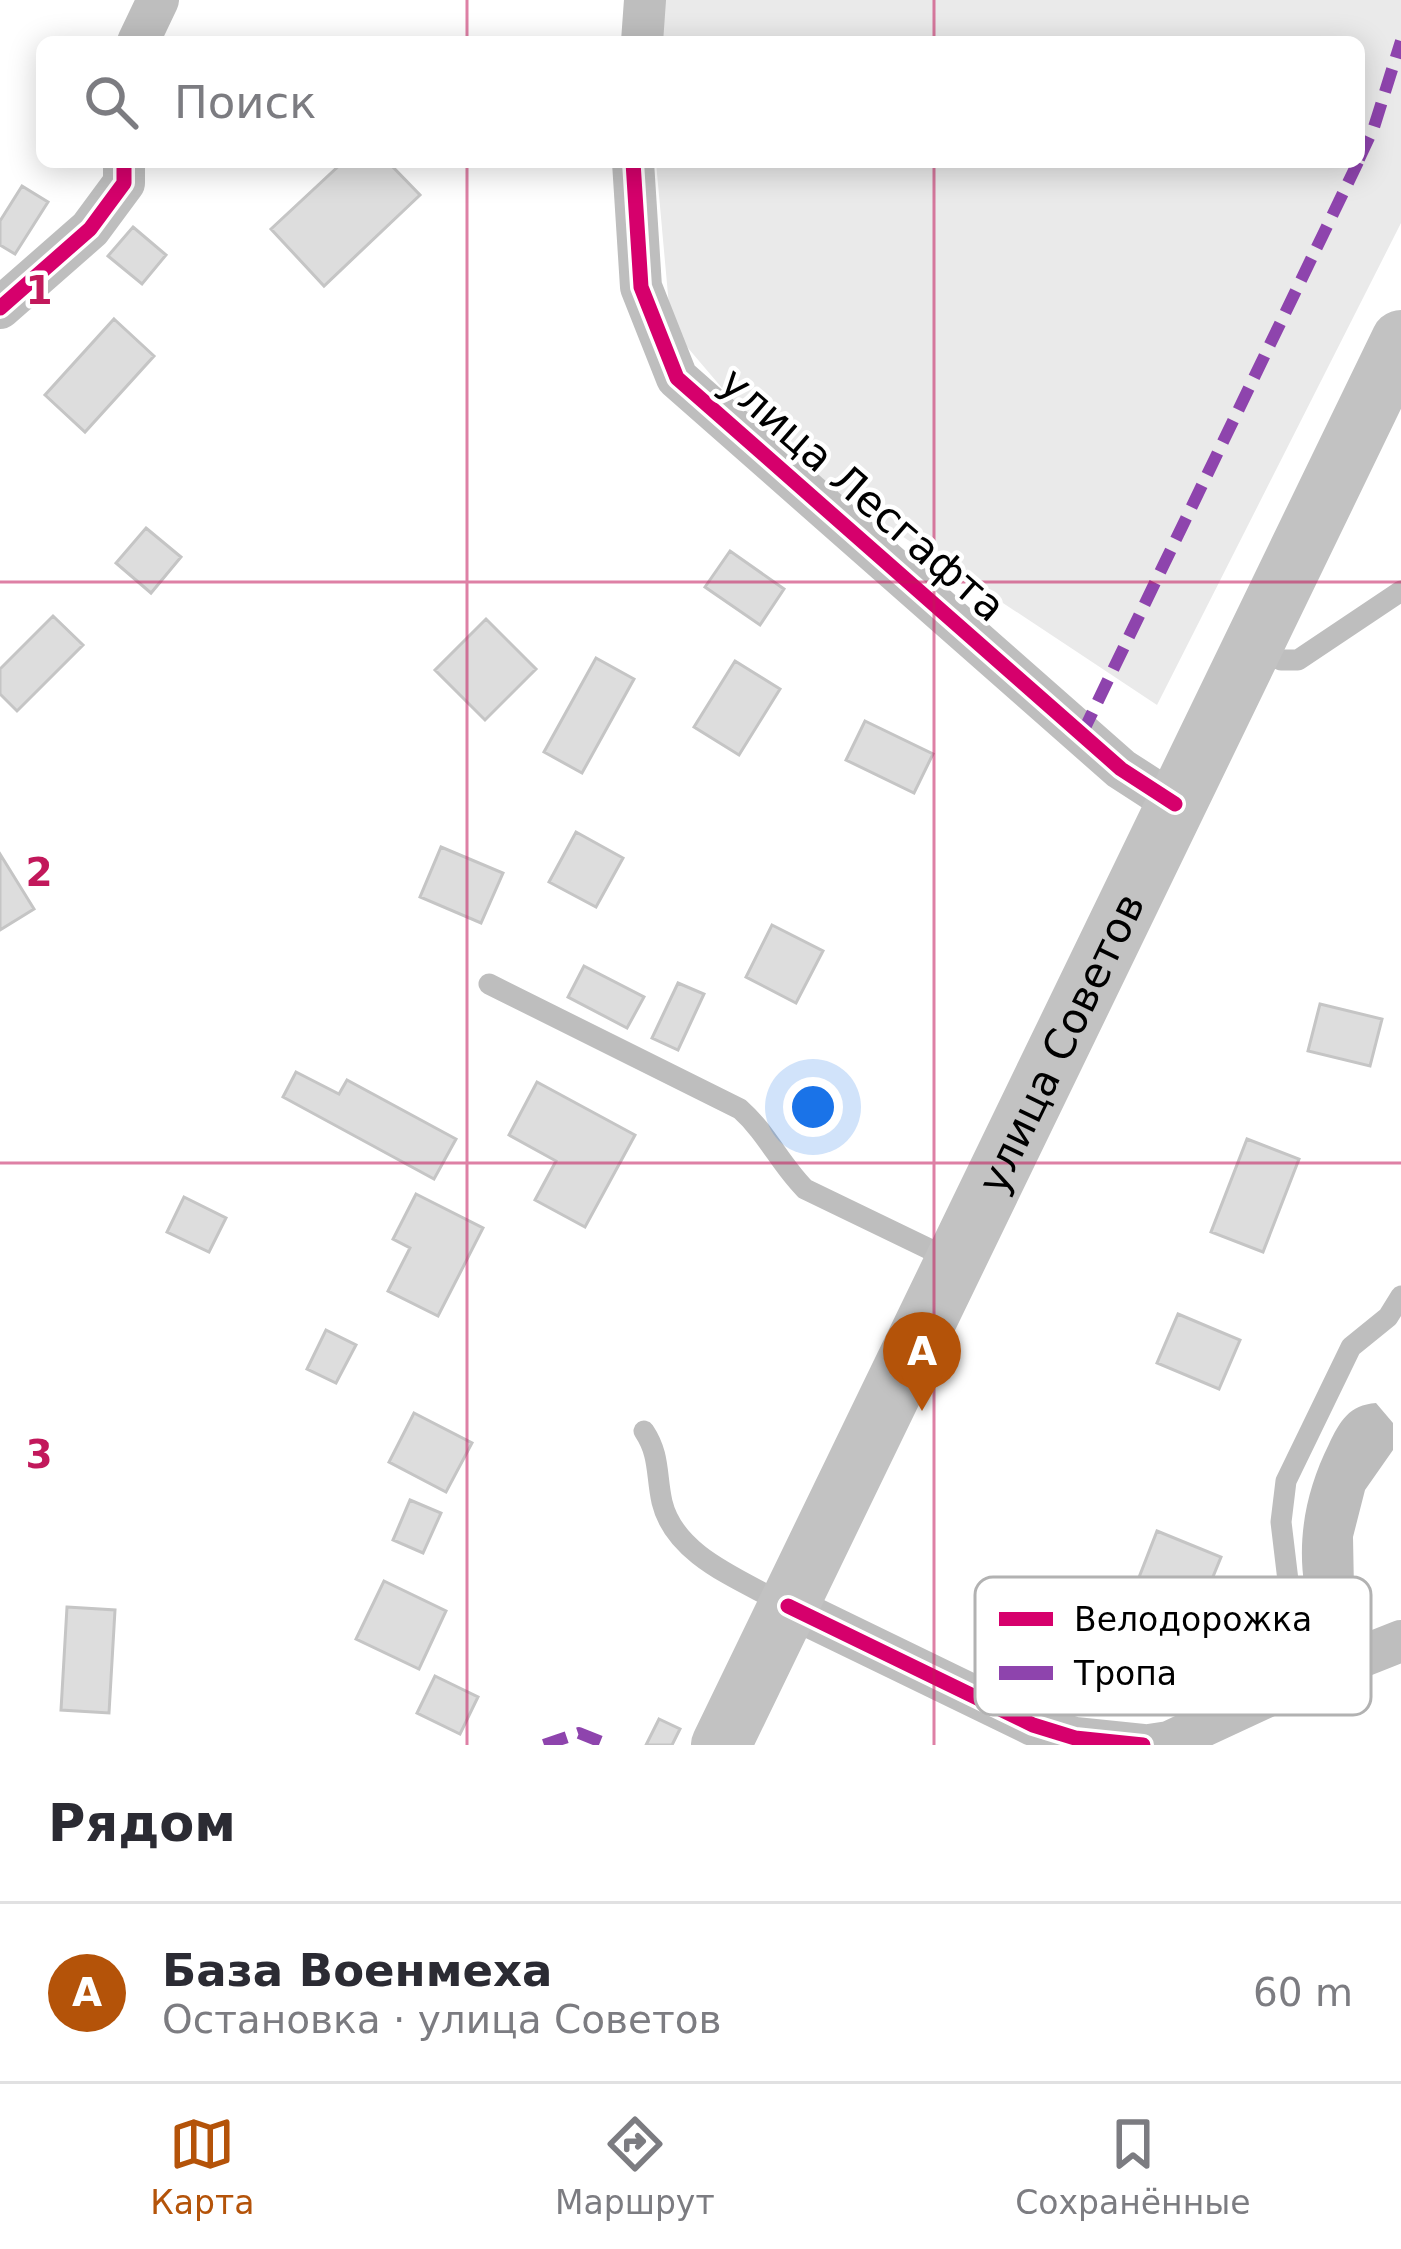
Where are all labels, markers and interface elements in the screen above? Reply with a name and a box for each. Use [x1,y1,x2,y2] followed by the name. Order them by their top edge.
[36,36,1365,168] search box
[78,69,144,135] icon: search
[174,76,317,129] text: Поиск
[25,268,53,313] text: 1
[710,357,1015,631] street label: улица Лесгафта
[25,850,53,895] text: 2
[968,885,1155,1201] street label: улица Советов
[783,1077,843,1137] your location
[883,1312,961,1411] pin: A
[25,1432,53,1477] text: 3
[975,1577,1371,1715] legend
[1074,1600,1312,1639] text: Велодорожка
[1073,1654,1177,1693] text: Тропа
[48,1794,236,1853] text: Рядом
[162,1944,552,1997] text: База Военмеха
[72,1970,102,2015] text: A
[1253,1970,1353,2015] text: 60 m
[162,1997,722,2042] text: Остановка · улица Советов
[150,2111,254,2222] tab: Карта
[555,2111,715,2222] tab: Маршрут
[1015,2111,1251,2222] tab: Сохранённые

